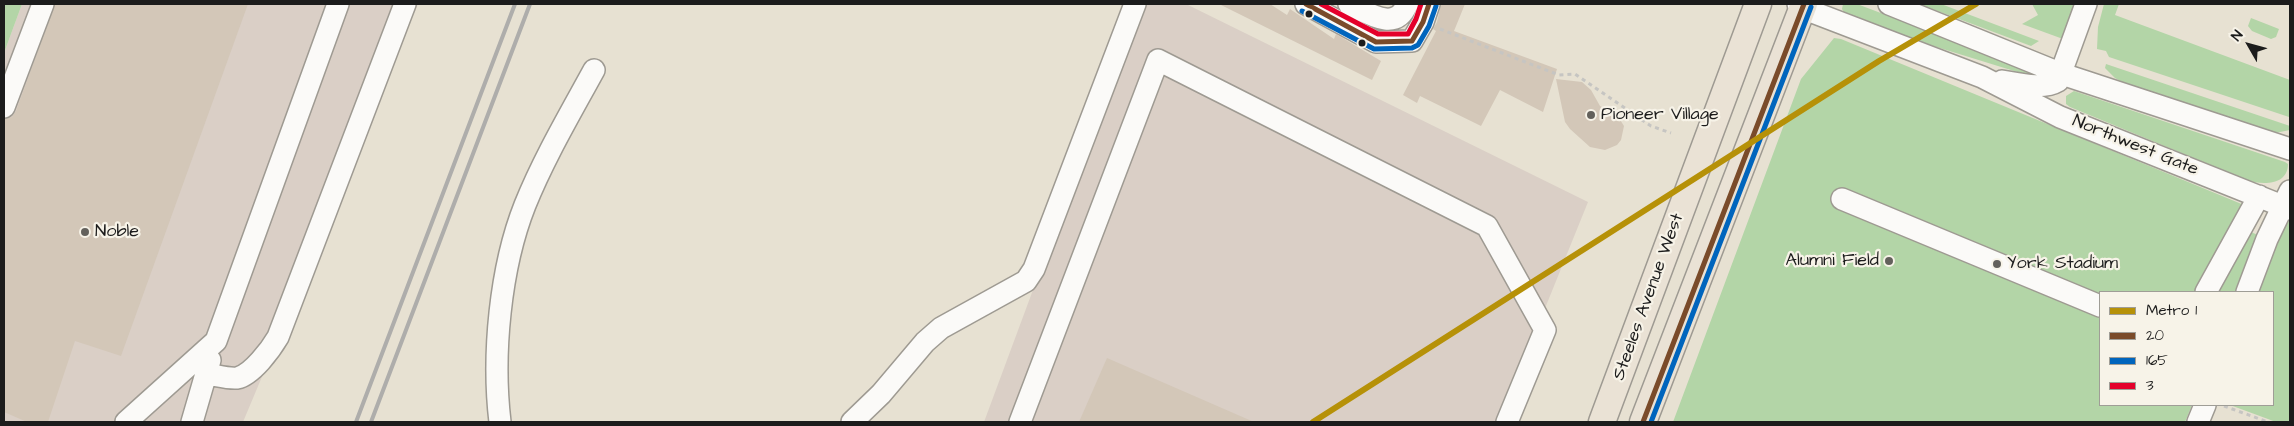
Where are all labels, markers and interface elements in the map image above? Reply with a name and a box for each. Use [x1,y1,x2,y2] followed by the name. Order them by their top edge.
[1304,9,1314,19] unlabelled marker
[2224,20,2274,70] north arrow
[2227,26,2248,45] text: N
[1357,38,1367,48] unlabelled marker
[1601,104,1719,126] place label: Pioneer Village
[1585,109,1597,121] marker: Pioneer Village
[2069,111,2201,181] street label: Northwest Gate
[1609,211,1689,383] street label: Steeles Avenue West
[95,221,139,243] place label: Noble
[79,226,91,238] marker: Noble
[1786,250,1879,272] place label: Alumni Field
[2007,253,2118,275] place label: York Stadium
[1883,255,1895,267] marker: Alumni Field
[1991,258,2003,270] marker: York Stadium
[2099,291,2274,406] legend
[2146,300,2197,321] text: Metro 1
[2146,325,2164,346] text: 20
[2146,350,2168,371] text: 165
[2146,375,2154,396] text: 3

